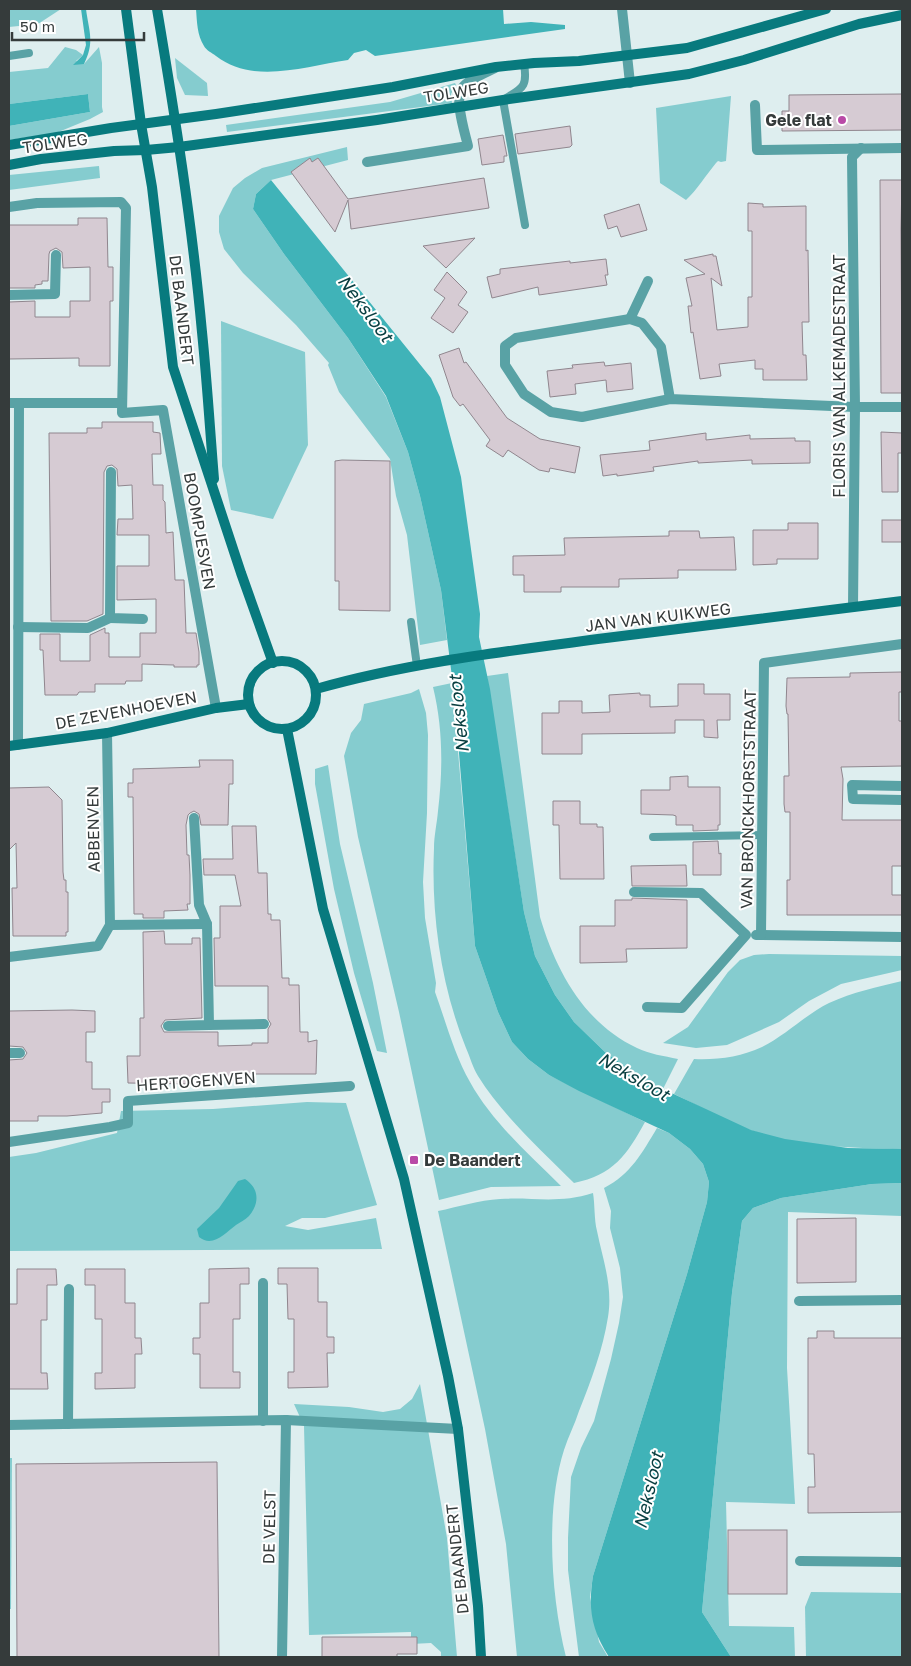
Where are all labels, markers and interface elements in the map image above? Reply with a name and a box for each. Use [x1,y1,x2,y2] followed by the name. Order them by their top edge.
[12,10,145,42] scale bar
[20,17,55,35] text: 50 m
[422,77,490,107] street label: TOLWEG
[765,110,832,130] place label: Gele flat
[836,114,848,126] marker: Gele flat
[21,129,89,157] street label: TOLWEG
[165,254,199,366] street label: DE BAANDERT
[829,254,849,498] street label: FLORIS VAN ALKEMADESTRAAT
[334,270,399,347] water label: Neksloot
[180,471,220,591] street label: BOOMPJESVEN
[584,598,732,636] street label: JAN VAN KUIKWEG
[443,672,473,754] water label: Neksloot
[54,686,198,734] street label: DE ZEVENHOEVEN
[736,689,760,909] street label: VAN BRONCKHORSTSTRAAT
[82,785,104,873] street label: ABBENVEN
[595,1047,675,1106] water label: Neksloot
[135,1067,257,1095] street label: HERTOGENVEN
[424,1150,521,1170] place label: De Baandert
[408,1154,420,1166] marker: De Baandert
[628,1448,668,1531] water label: Neksloot
[258,1490,280,1564] street label: DE VELST
[441,1503,473,1615] street label: DE BAANDERT

